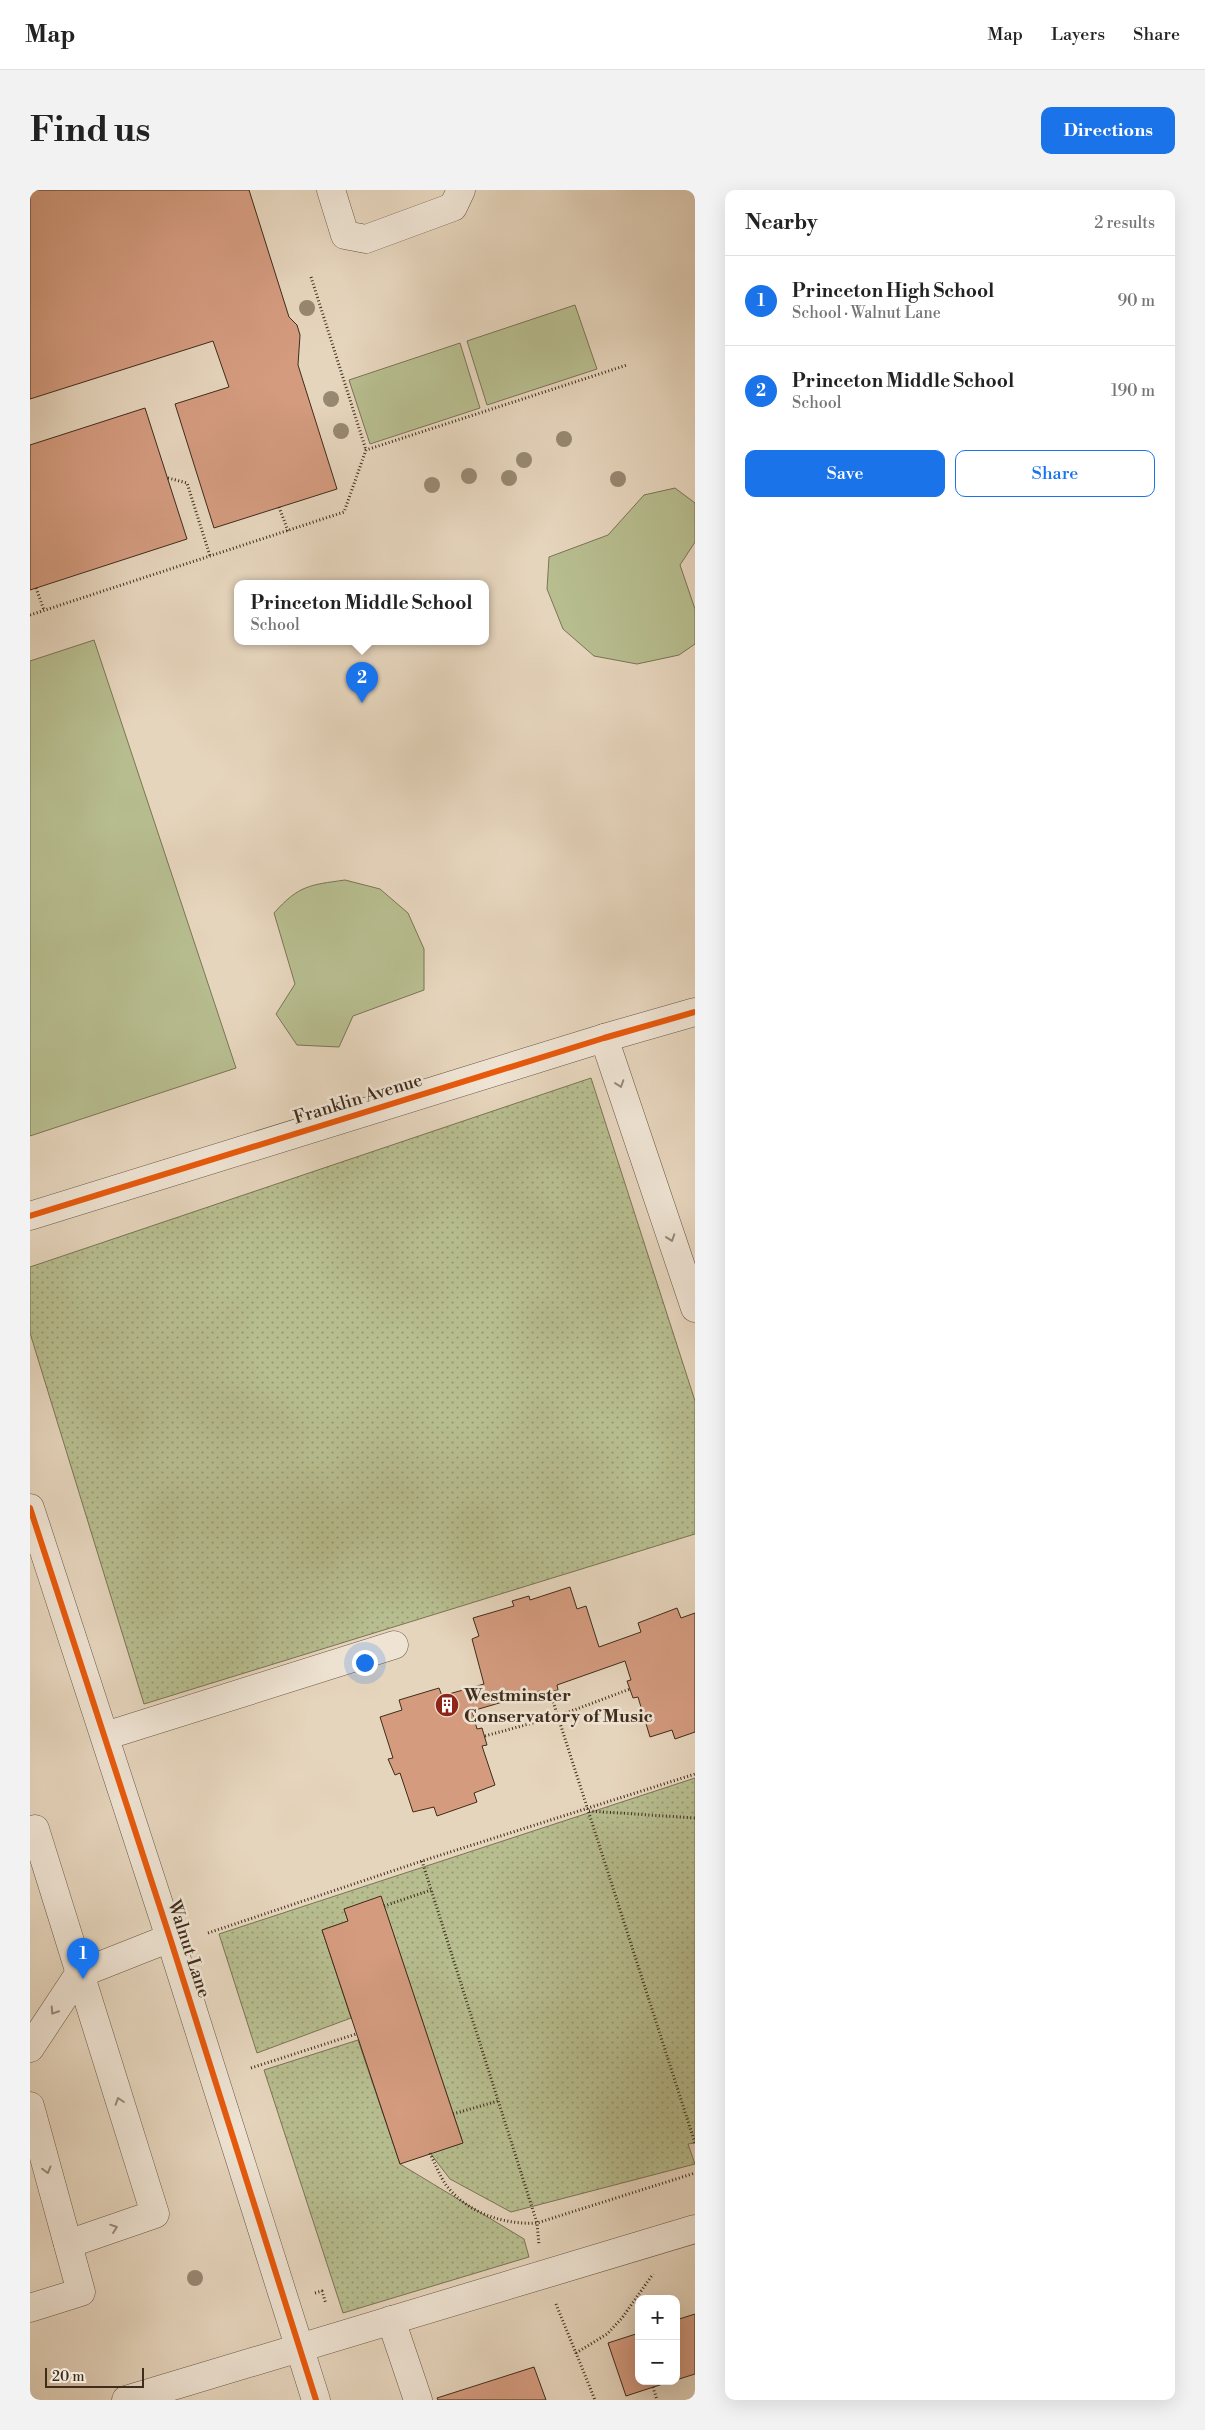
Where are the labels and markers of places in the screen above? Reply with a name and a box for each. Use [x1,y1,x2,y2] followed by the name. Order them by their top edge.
[346,662,378,703] pin: 2
[463,1684,653,1728] place label: Westminster Conservatory of Music
[434,1692,460,1718] building icon: Westminster Conservatory of Music
[67,1938,99,1979] pin: 1

